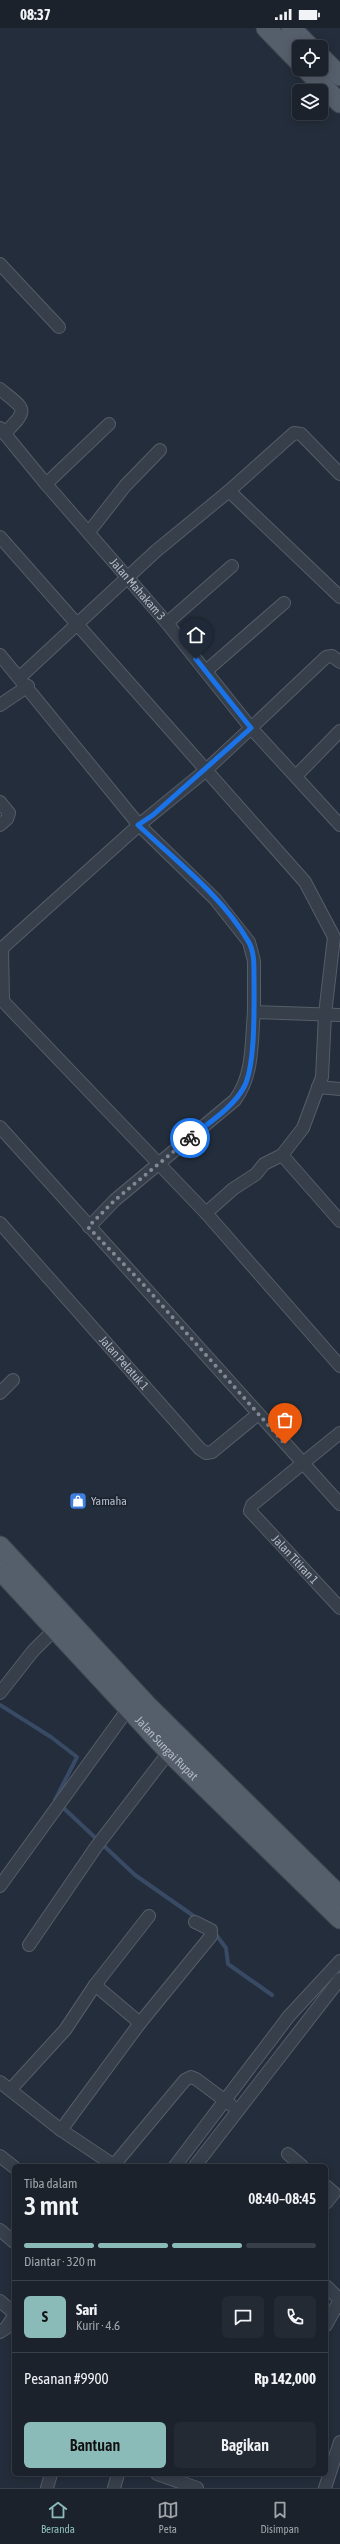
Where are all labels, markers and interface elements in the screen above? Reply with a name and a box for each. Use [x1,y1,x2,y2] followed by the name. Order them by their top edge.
[20,6,51,23] text: 08:37
[292,40,328,120] map controls
[292,40,328,76] button: locate
[292,84,328,120] button: layers
[107,555,168,623] street label: Jalan Mahakam 3
[179,618,213,659] pin
[185,624,207,646] icon: home
[170,1118,210,1158] courier
[179,1127,201,1149] icon: bike
[96,1333,152,1393] street label: Jalan Pelatuk 1
[268,1403,302,1444] pin
[274,1409,296,1431] icon: bag
[68,1491,88,1511] shop icon: Yamaha
[91,1494,127,1508] place label: Yamaha
[269,1532,321,1587] street label: Jalan Titiran 1
[132,1713,201,1784] street label: Jalan Sungai Rupat
[24,2176,77,2191] text: Tiba dalam
[248,2190,316,2207] text: 08:40–08:45
[24,2191,79,2221] text: 3 mnt
[24,2254,96,2269] text: Diantar · 320 m
[222,2296,264,2338] button: chat
[274,2296,316,2338] button: phone
[76,2301,97,2318] text: Sari
[42,2308,48,2325] text: S
[76,2318,120,2333] text: Kurir · 4.6
[24,2370,109,2387] text: Pesanan #9900
[254,2370,316,2387] text: Rp 142,000
[24,2422,166,2468] button: Bantuan
[174,2422,316,2468] button: Bagikan
[41,2499,75,2535] tab: Beranda
[157,2499,179,2535] tab: Peta
[260,2499,299,2535] tab: Disimpan

